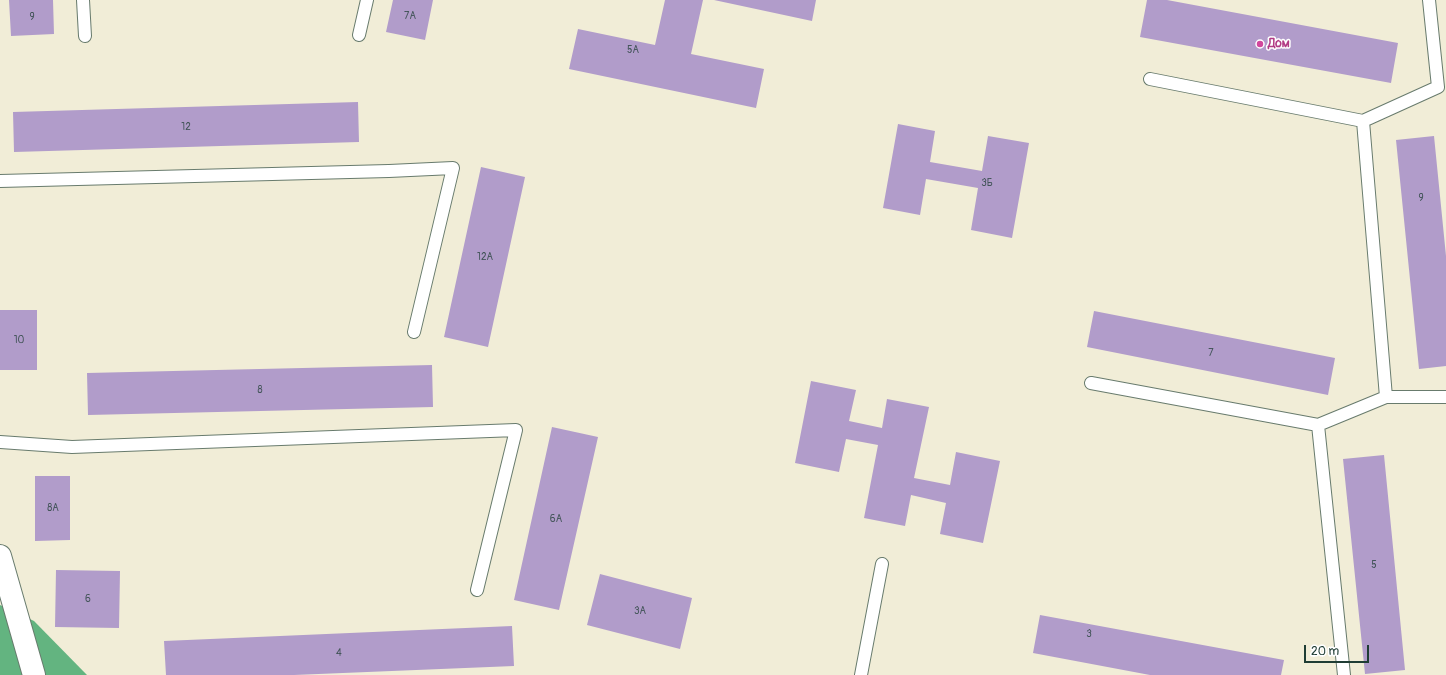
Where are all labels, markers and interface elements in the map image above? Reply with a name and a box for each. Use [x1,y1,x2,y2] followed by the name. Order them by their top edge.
[404,10,416,22] house number: 7А
[29,11,35,23] house number: 9
[1268,37,1290,51] place label: Дом
[1255,39,1265,49] marker: Дом
[627,44,639,56] house number: 5А
[181,121,191,133] house number: 12
[981,177,993,189] house number: 3Б
[1418,192,1424,204] house number: 9
[477,251,493,263] house number: 12А
[14,334,24,346] house number: 10
[1208,347,1214,359] house number: 7
[257,384,263,396] house number: 8
[47,502,59,514] house number: 8А
[550,513,562,525] house number: 6А
[1371,559,1377,571] house number: 5
[85,593,91,605] house number: 6
[634,605,646,617] house number: 3А
[1086,628,1092,640] house number: 3
[1306,637,1371,663] scale bar
[1311,644,1339,659] text: 20 m
[336,647,342,659] house number: 4

